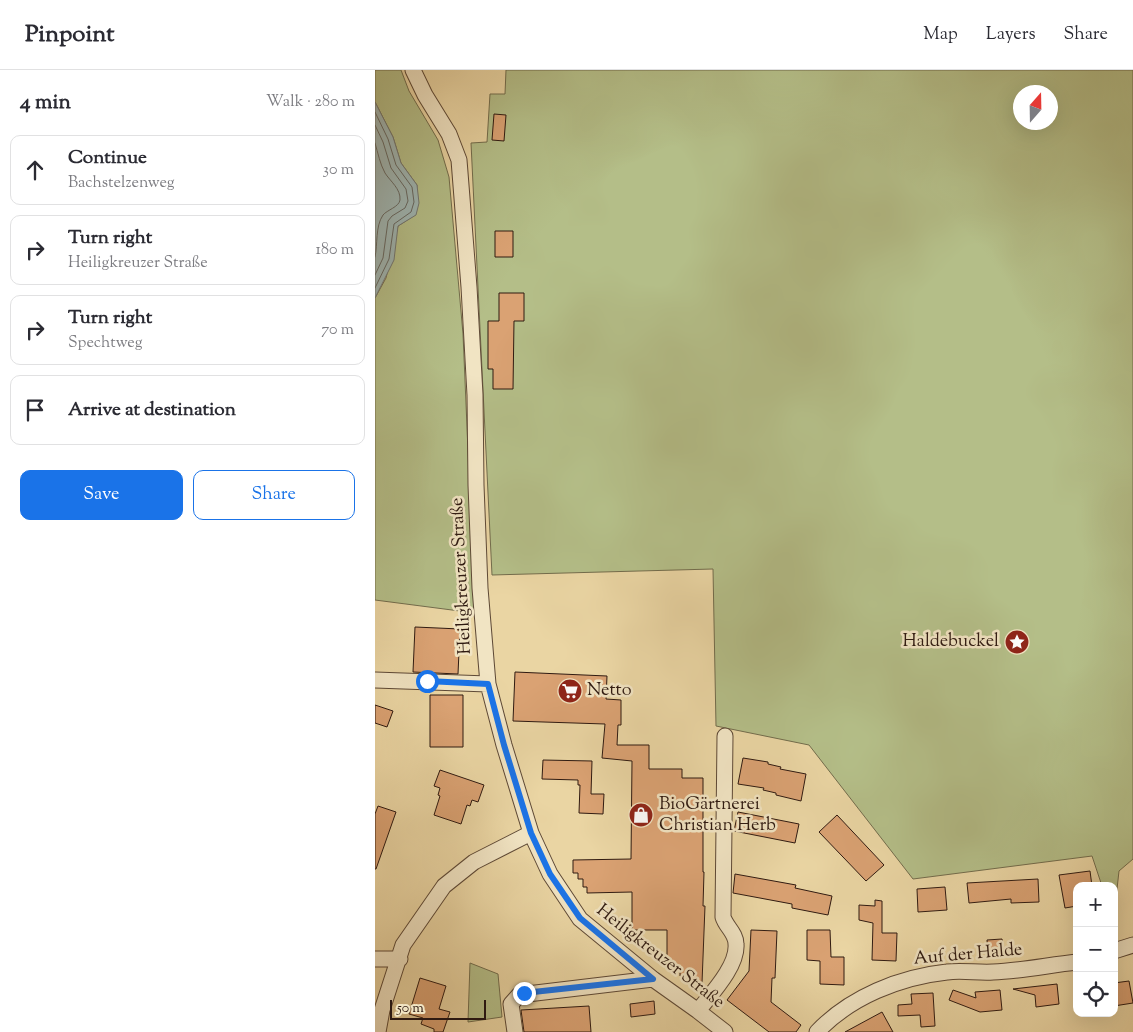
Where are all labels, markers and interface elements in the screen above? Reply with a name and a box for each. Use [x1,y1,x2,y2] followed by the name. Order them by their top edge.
[25,18,114,52] text: Pinpoint
[923,22,958,48] text: Map
[986,22,1036,48] text: Layers
[1064,22,1108,48] text: Share
[1013,85,1058,130] north arrow
[20,88,71,118] text: 4 min
[266,91,355,114] text: Walk · 280 m
[68,145,147,172] text: Continue
[21,156,49,184] icon: ahead
[323,159,354,182] text: 30 m
[68,172,175,195] text: Bachstelzenweg
[68,225,152,252] text: Turn right
[21,236,49,264] icon: right
[315,239,354,262] text: 180 m
[68,252,208,275] text: Heiligkreuzer Straße
[68,305,152,332] text: Turn right
[21,316,49,344] icon: right
[321,319,354,342] text: 70 m
[68,332,143,355] text: Spechtweg
[21,396,49,424] icon: arrive
[68,397,236,424] text: Arrive at destination
[20,470,183,520] button: Save
[193,470,355,520] button: Share
[445,497,479,655] street label: Heiligkreuzer Straße
[902,629,999,655] place label: Haldebuckel
[1004,629,1030,655] place icon: Haldebuckel
[416,670,439,693] route start
[557,678,583,704] supermarket icon: Netto
[587,678,632,704] place label: Netto
[659,792,776,839] place label: BioGärtnerei Christian Herb
[628,802,654,828] shop icon: BioGärtnerei Christian Herb
[1073,882,1118,1017] map controls
[1073,882,1118,927] button: +
[590,898,730,1016] street label: Heiligkreuzer Straße
[1073,927,1118,972] button: −
[913,937,1023,973] street label: Auf der Halde
[1073,972,1118,1017] button: locate
[513,982,536,1005] route end
[390,997,486,1020] scale bar
[397,999,424,1019] text: 50 m

